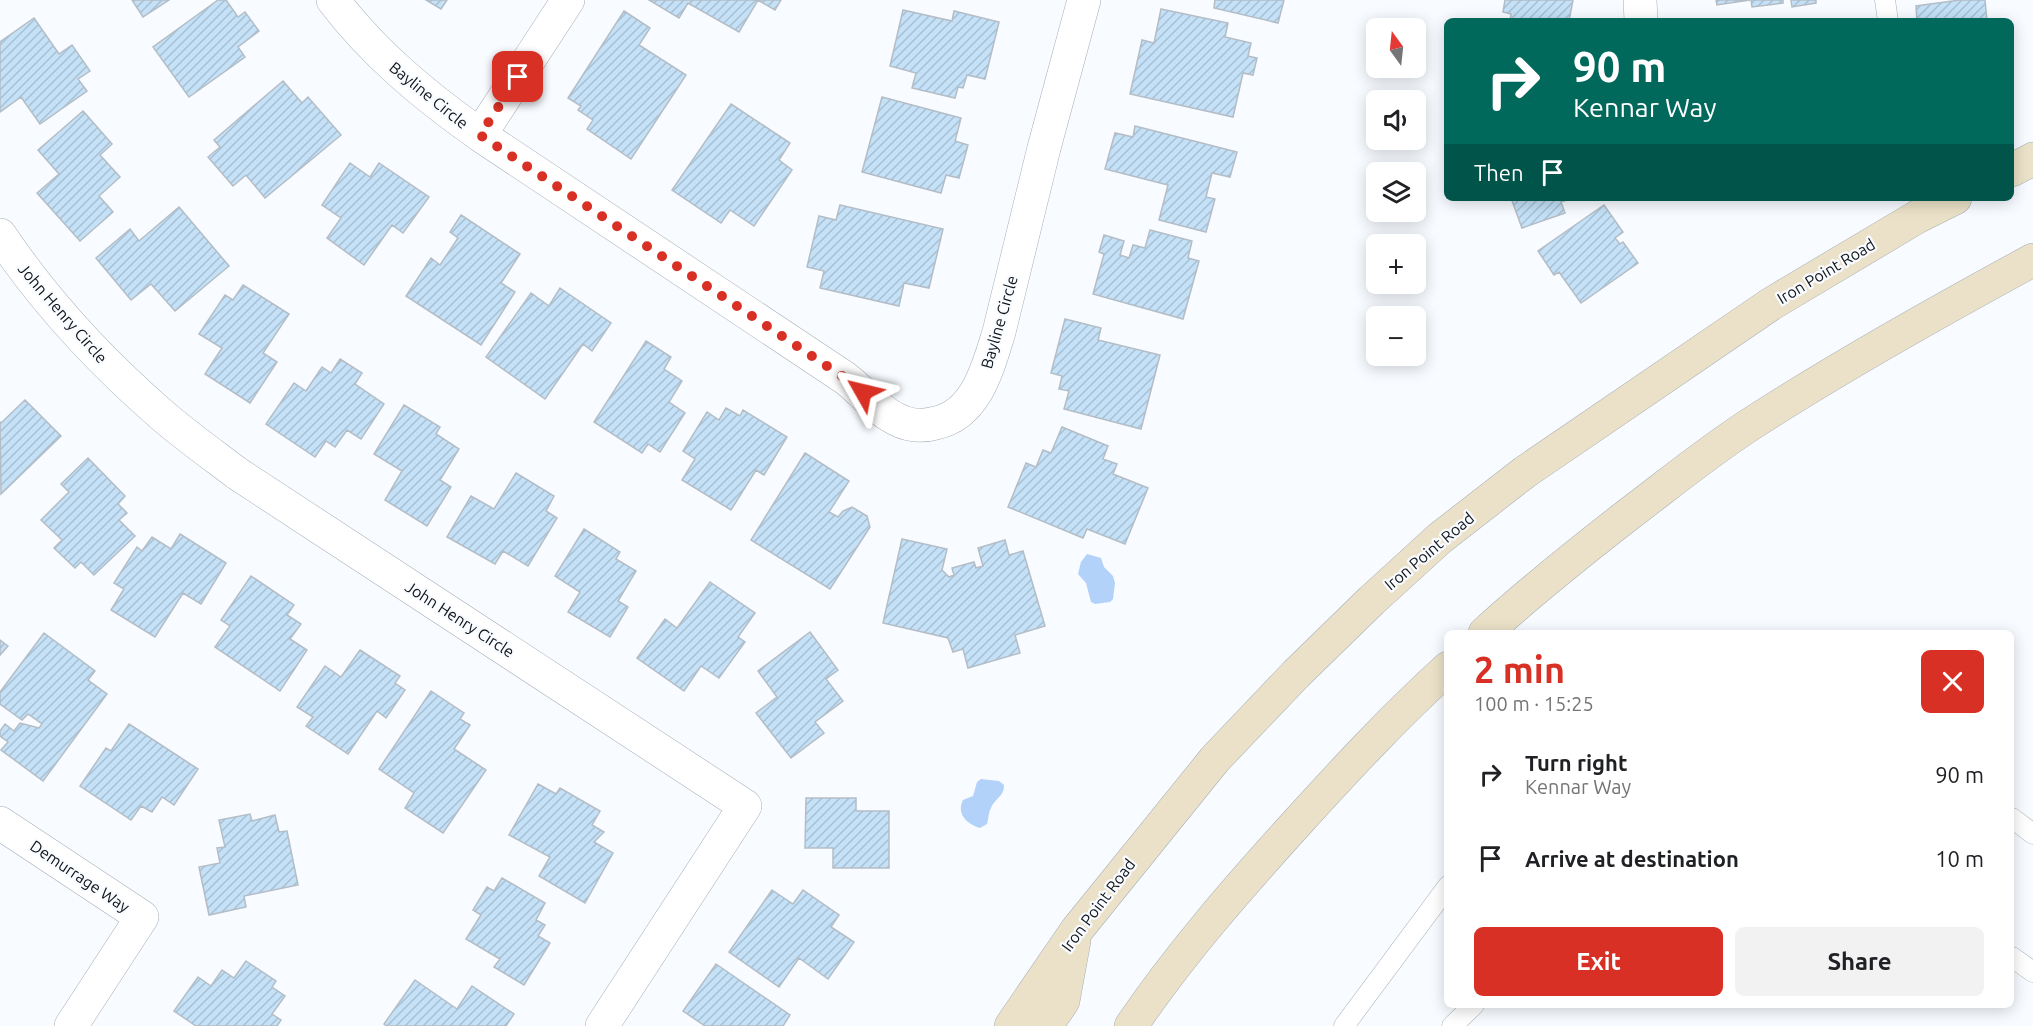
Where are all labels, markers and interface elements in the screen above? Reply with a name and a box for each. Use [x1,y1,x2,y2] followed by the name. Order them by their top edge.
[1366,18,1426,78] north arrow
[1366,18,1426,366] map controls
[1474,42,1552,120] icon: right
[1573,43,1667,90] text: 90 m
[492,51,543,102] pin
[386,58,472,132] street label: Bayline Circle
[501,60,534,93] icon: arrive
[1366,90,1426,150] button: sound
[1573,92,1716,122] text: Kennar Way
[1536,156,1569,189] icon: arrive
[1474,160,1524,185] text: Then
[1366,162,1426,222] button: layers
[1366,234,1426,294] button: +
[1774,235,1878,307] street label: Iron Point Road
[15,259,111,367] street label: John Henry Circle
[977,273,1021,371] street label: Bayline Circle
[1366,306,1426,366] button: −
[831,360,895,424] position arrow
[1381,508,1477,594] street label: Iron Point Road
[402,577,518,661] street label: John Henry Circle
[1474,649,1565,690] text: 2 min
[1921,650,1984,713] button: close
[1474,692,1594,715] text: 100 m · 15:25
[1525,750,1627,775] text: Turn right
[1474,758,1507,791] icon: right
[1935,762,1984,787] text: 90 m
[1525,775,1631,798] text: Kennar Way
[27,836,133,916] street label: Demurrage Way
[1474,842,1507,875] icon: arrive
[1525,846,1739,871] text: Arrive at destination
[1935,846,1984,871] text: 10 m
[1057,855,1139,955] street label: Iron Point Road
[1474,927,1723,996] button: Exit
[1735,927,1984,996] button: Share

